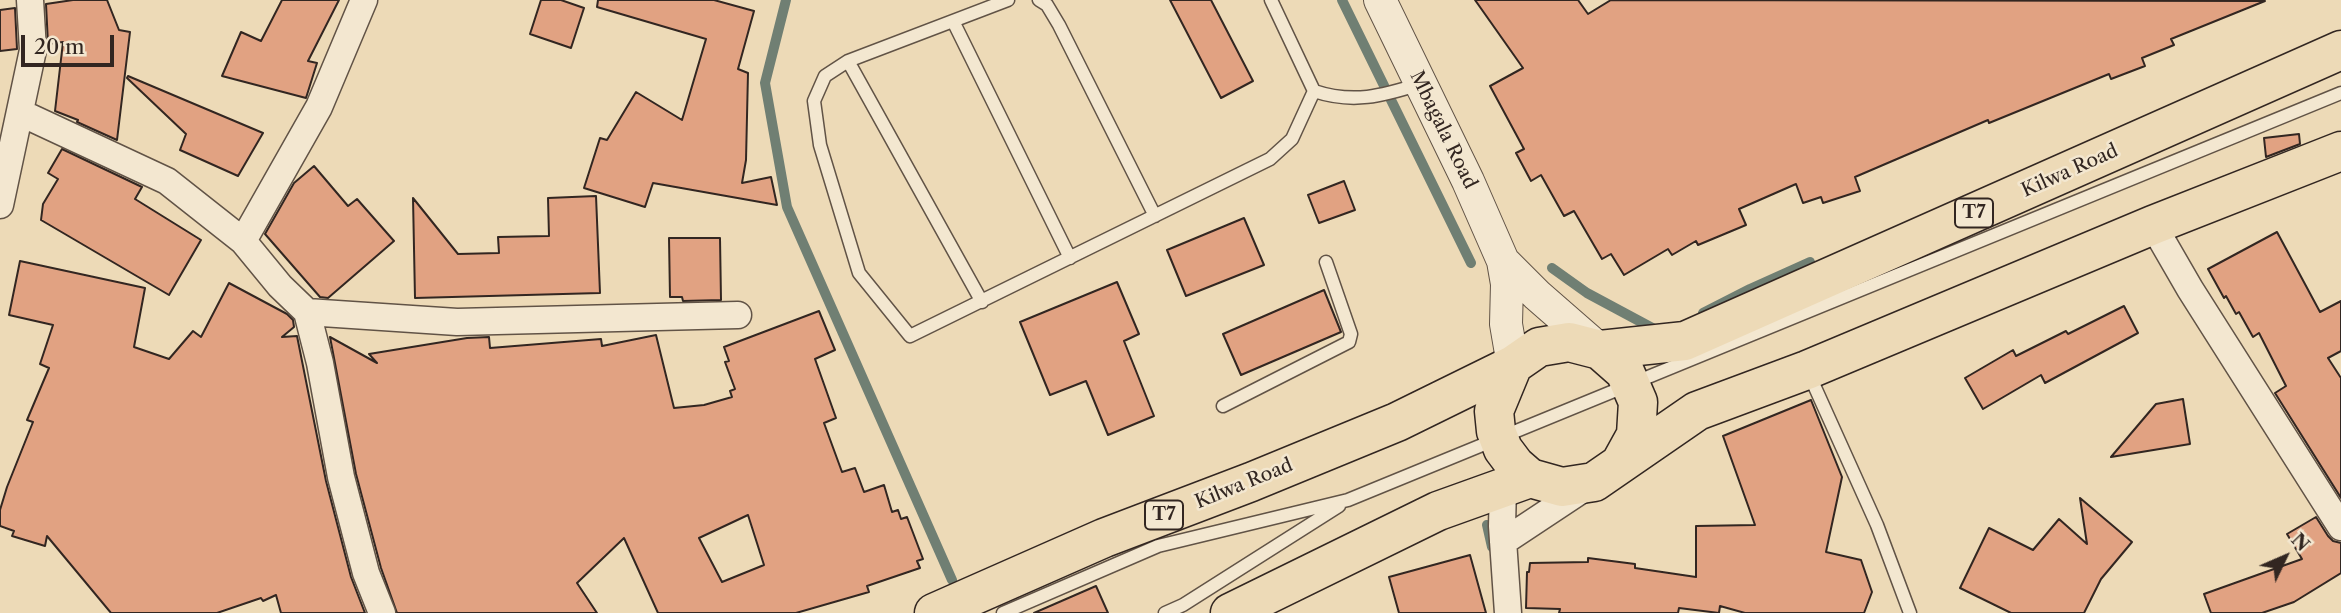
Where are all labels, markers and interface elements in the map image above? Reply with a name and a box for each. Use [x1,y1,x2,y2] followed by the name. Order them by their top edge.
[24,21,117,65] scale bar
[34,34,85,59] text: 20 m
[1405,67,1481,193] street label: Mbagala Road
[2018,140,2122,202] street label: Kilwa Road
[1955,198,1993,228] road number: T7
[1192,454,1296,514] street label: Kilwa Road
[1145,500,1183,530] road number: T7
[2250,522,2320,592] north arrow
[2286,528,2314,556] text: N

